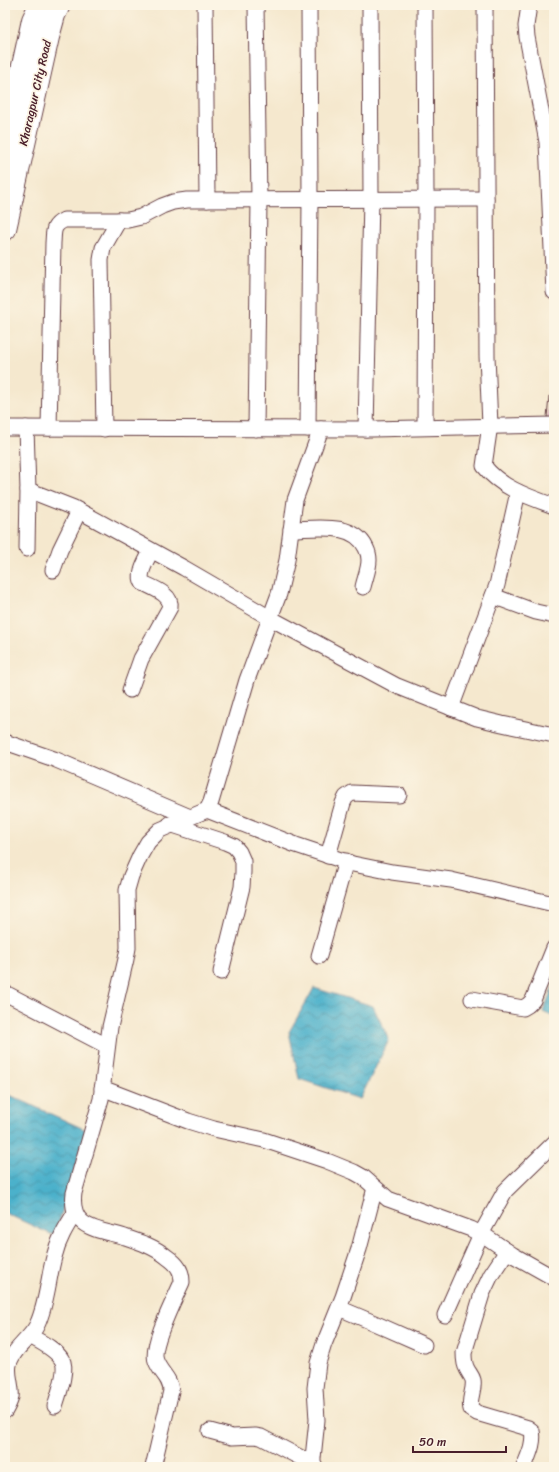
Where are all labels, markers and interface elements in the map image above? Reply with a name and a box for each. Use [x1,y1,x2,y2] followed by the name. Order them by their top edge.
[12,37,58,148] street label: Kharagpur City Road
[413,1428,506,1454] scale bar
[419,1431,446,1453] text: 50 m

